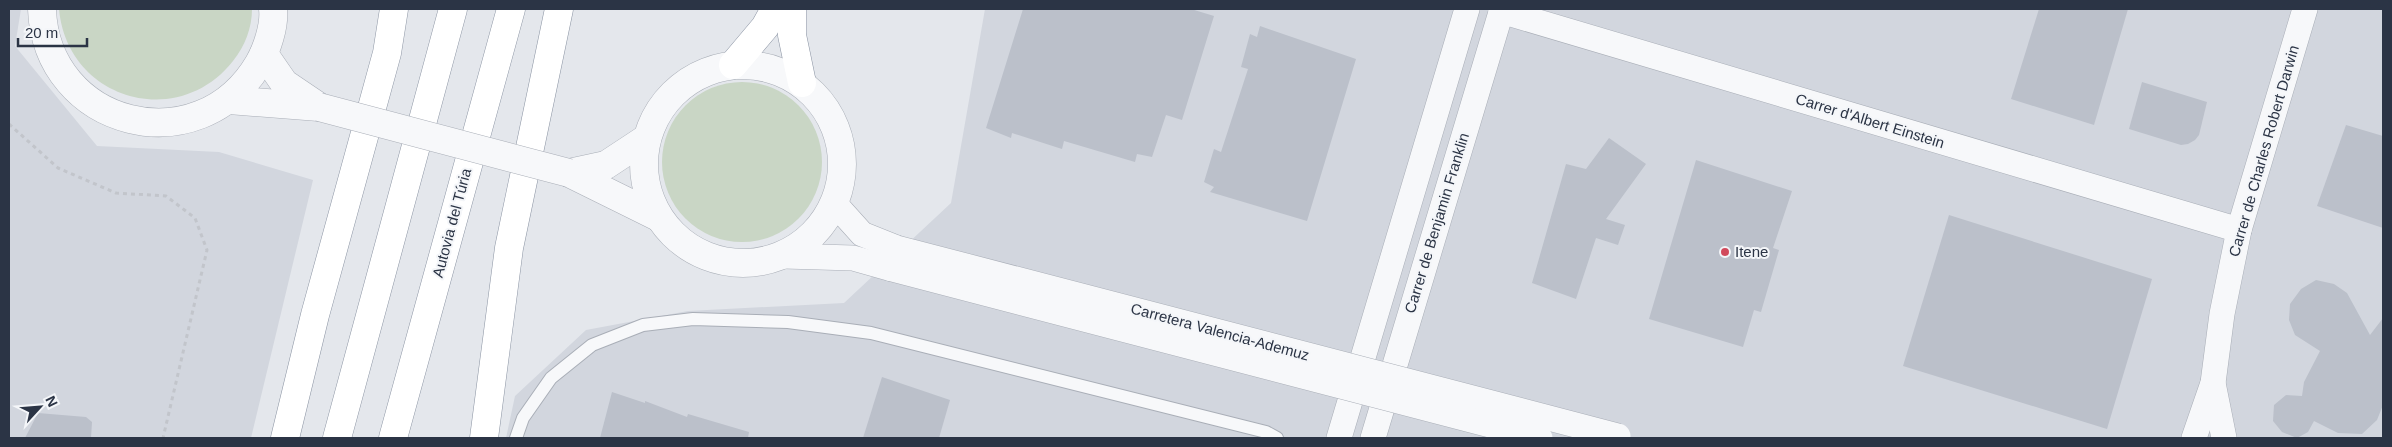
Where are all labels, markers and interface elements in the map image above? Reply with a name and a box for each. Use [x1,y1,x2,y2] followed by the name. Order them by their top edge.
[18,15,86,47] scale bar
[25,24,58,41] text: 20 m
[2225,43,2302,259] street label: Carrer de Charles Robert Darwin
[1794,90,1947,151] street label: Carrer d'Albert Einstein
[1401,131,1472,315] street label: Carrer de Benjamin Franklin
[429,166,474,279] street label: Autovia del Túria
[1735,243,1768,260] place label: Itene
[1719,246,1731,258] marker: Itene
[1129,299,1311,364] street label: Carretera Valencia-Ademuz
[15,382,65,432] north arrow
[42,393,61,409] text: N

